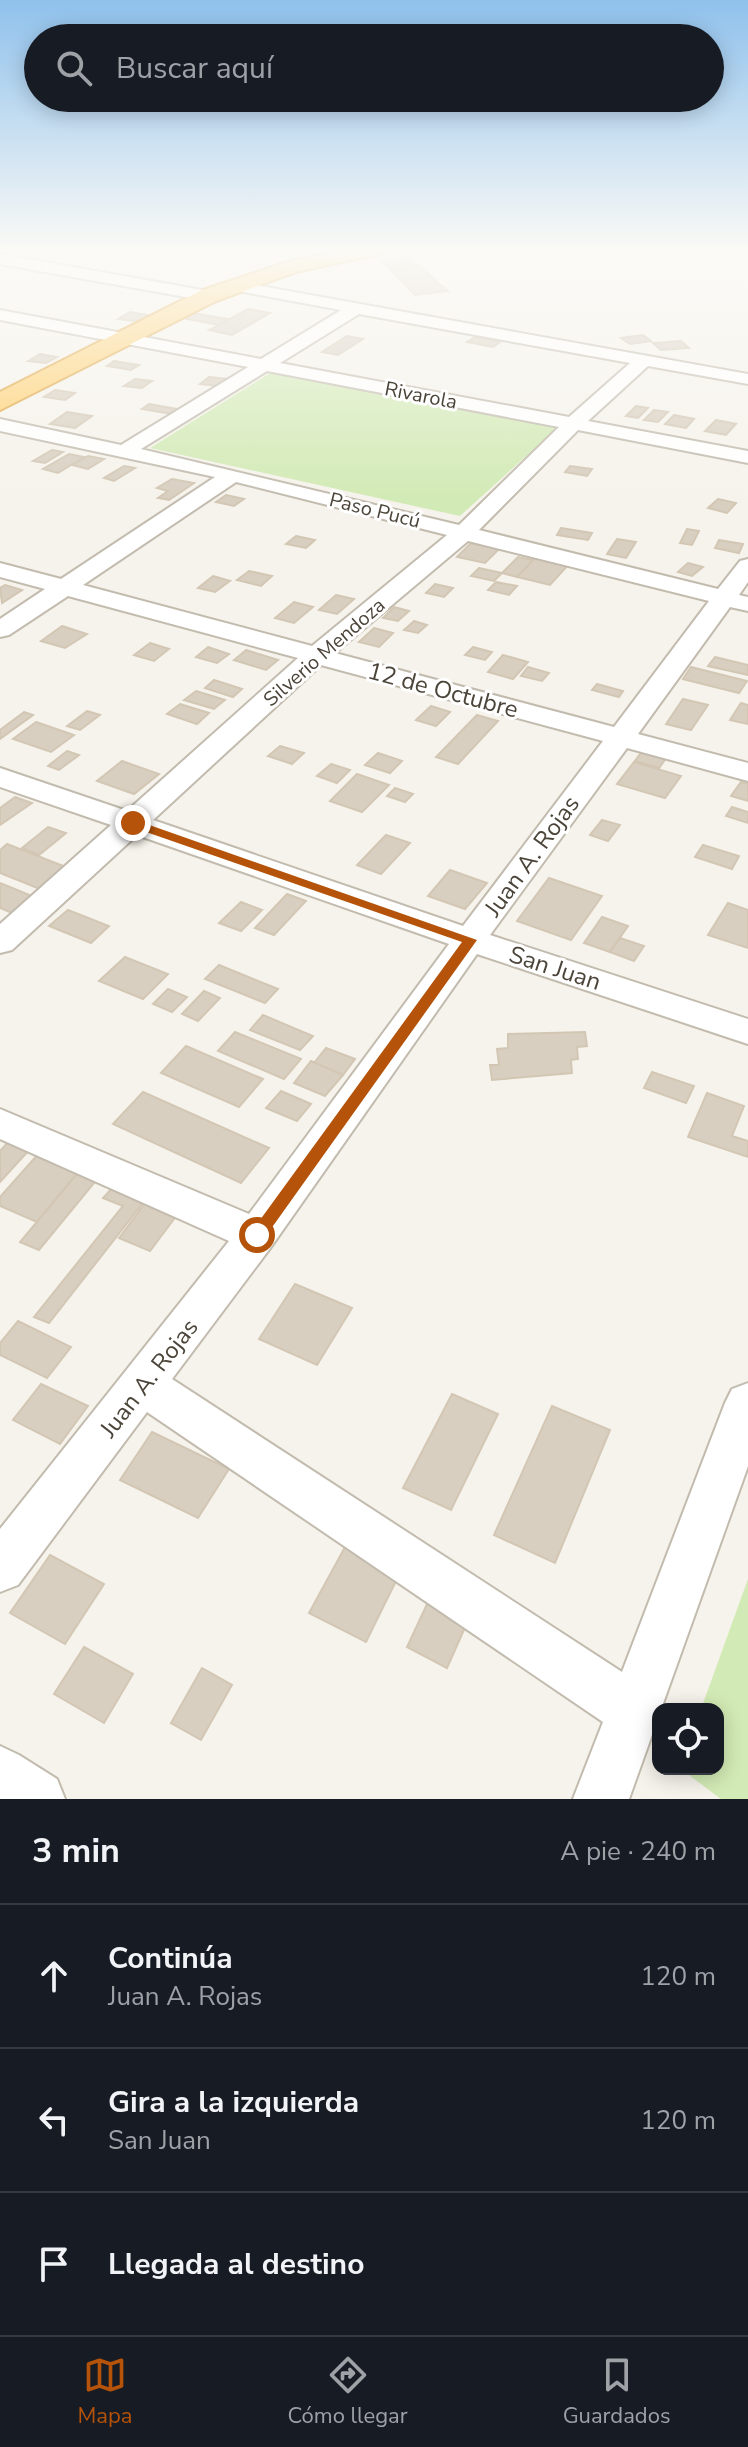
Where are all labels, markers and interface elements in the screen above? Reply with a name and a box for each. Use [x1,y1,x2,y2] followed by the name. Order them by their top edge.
[24,24,724,112] search box
[52,46,96,90] icon: search
[116,48,273,89] text: Buscar aquí
[382,375,460,416] street label: Rivarola
[327,486,423,535] street label: Paso Pucú
[258,592,391,713] street label: Silverio Mendoza
[364,655,522,725] street label: 12 de Octubre
[477,789,587,924] street label: Juan A. Rojas
[115,805,151,841] route end
[505,938,605,998] street label: San Juan
[239,1217,275,1253] route start
[92,1312,205,1445] street label: Juan A. Rojas
[652,1703,724,1775] map controls
[652,1703,724,1775] button: locate
[32,1828,120,1874] text: 3 min
[560,1834,716,1869] text: A pie · 240 m
[108,1938,233,1979] text: Continúa
[32,1954,76,1998] icon: ahead
[640,1959,716,1994] text: 120 m
[108,1979,262,2014] text: Juan A. Rojas
[108,2082,359,2123] text: Gira a la izquierda
[32,2098,76,2142] icon: left
[640,2103,716,2138] text: 120 m
[108,2123,211,2158] text: San Juan
[32,2242,76,2286] icon: arrive
[108,2244,364,2285] text: Llegada al destino
[78,2353,132,2431] tab: Mapa
[288,2353,408,2431] tab: Cómo llegar
[563,2353,670,2431] tab: Guardados

